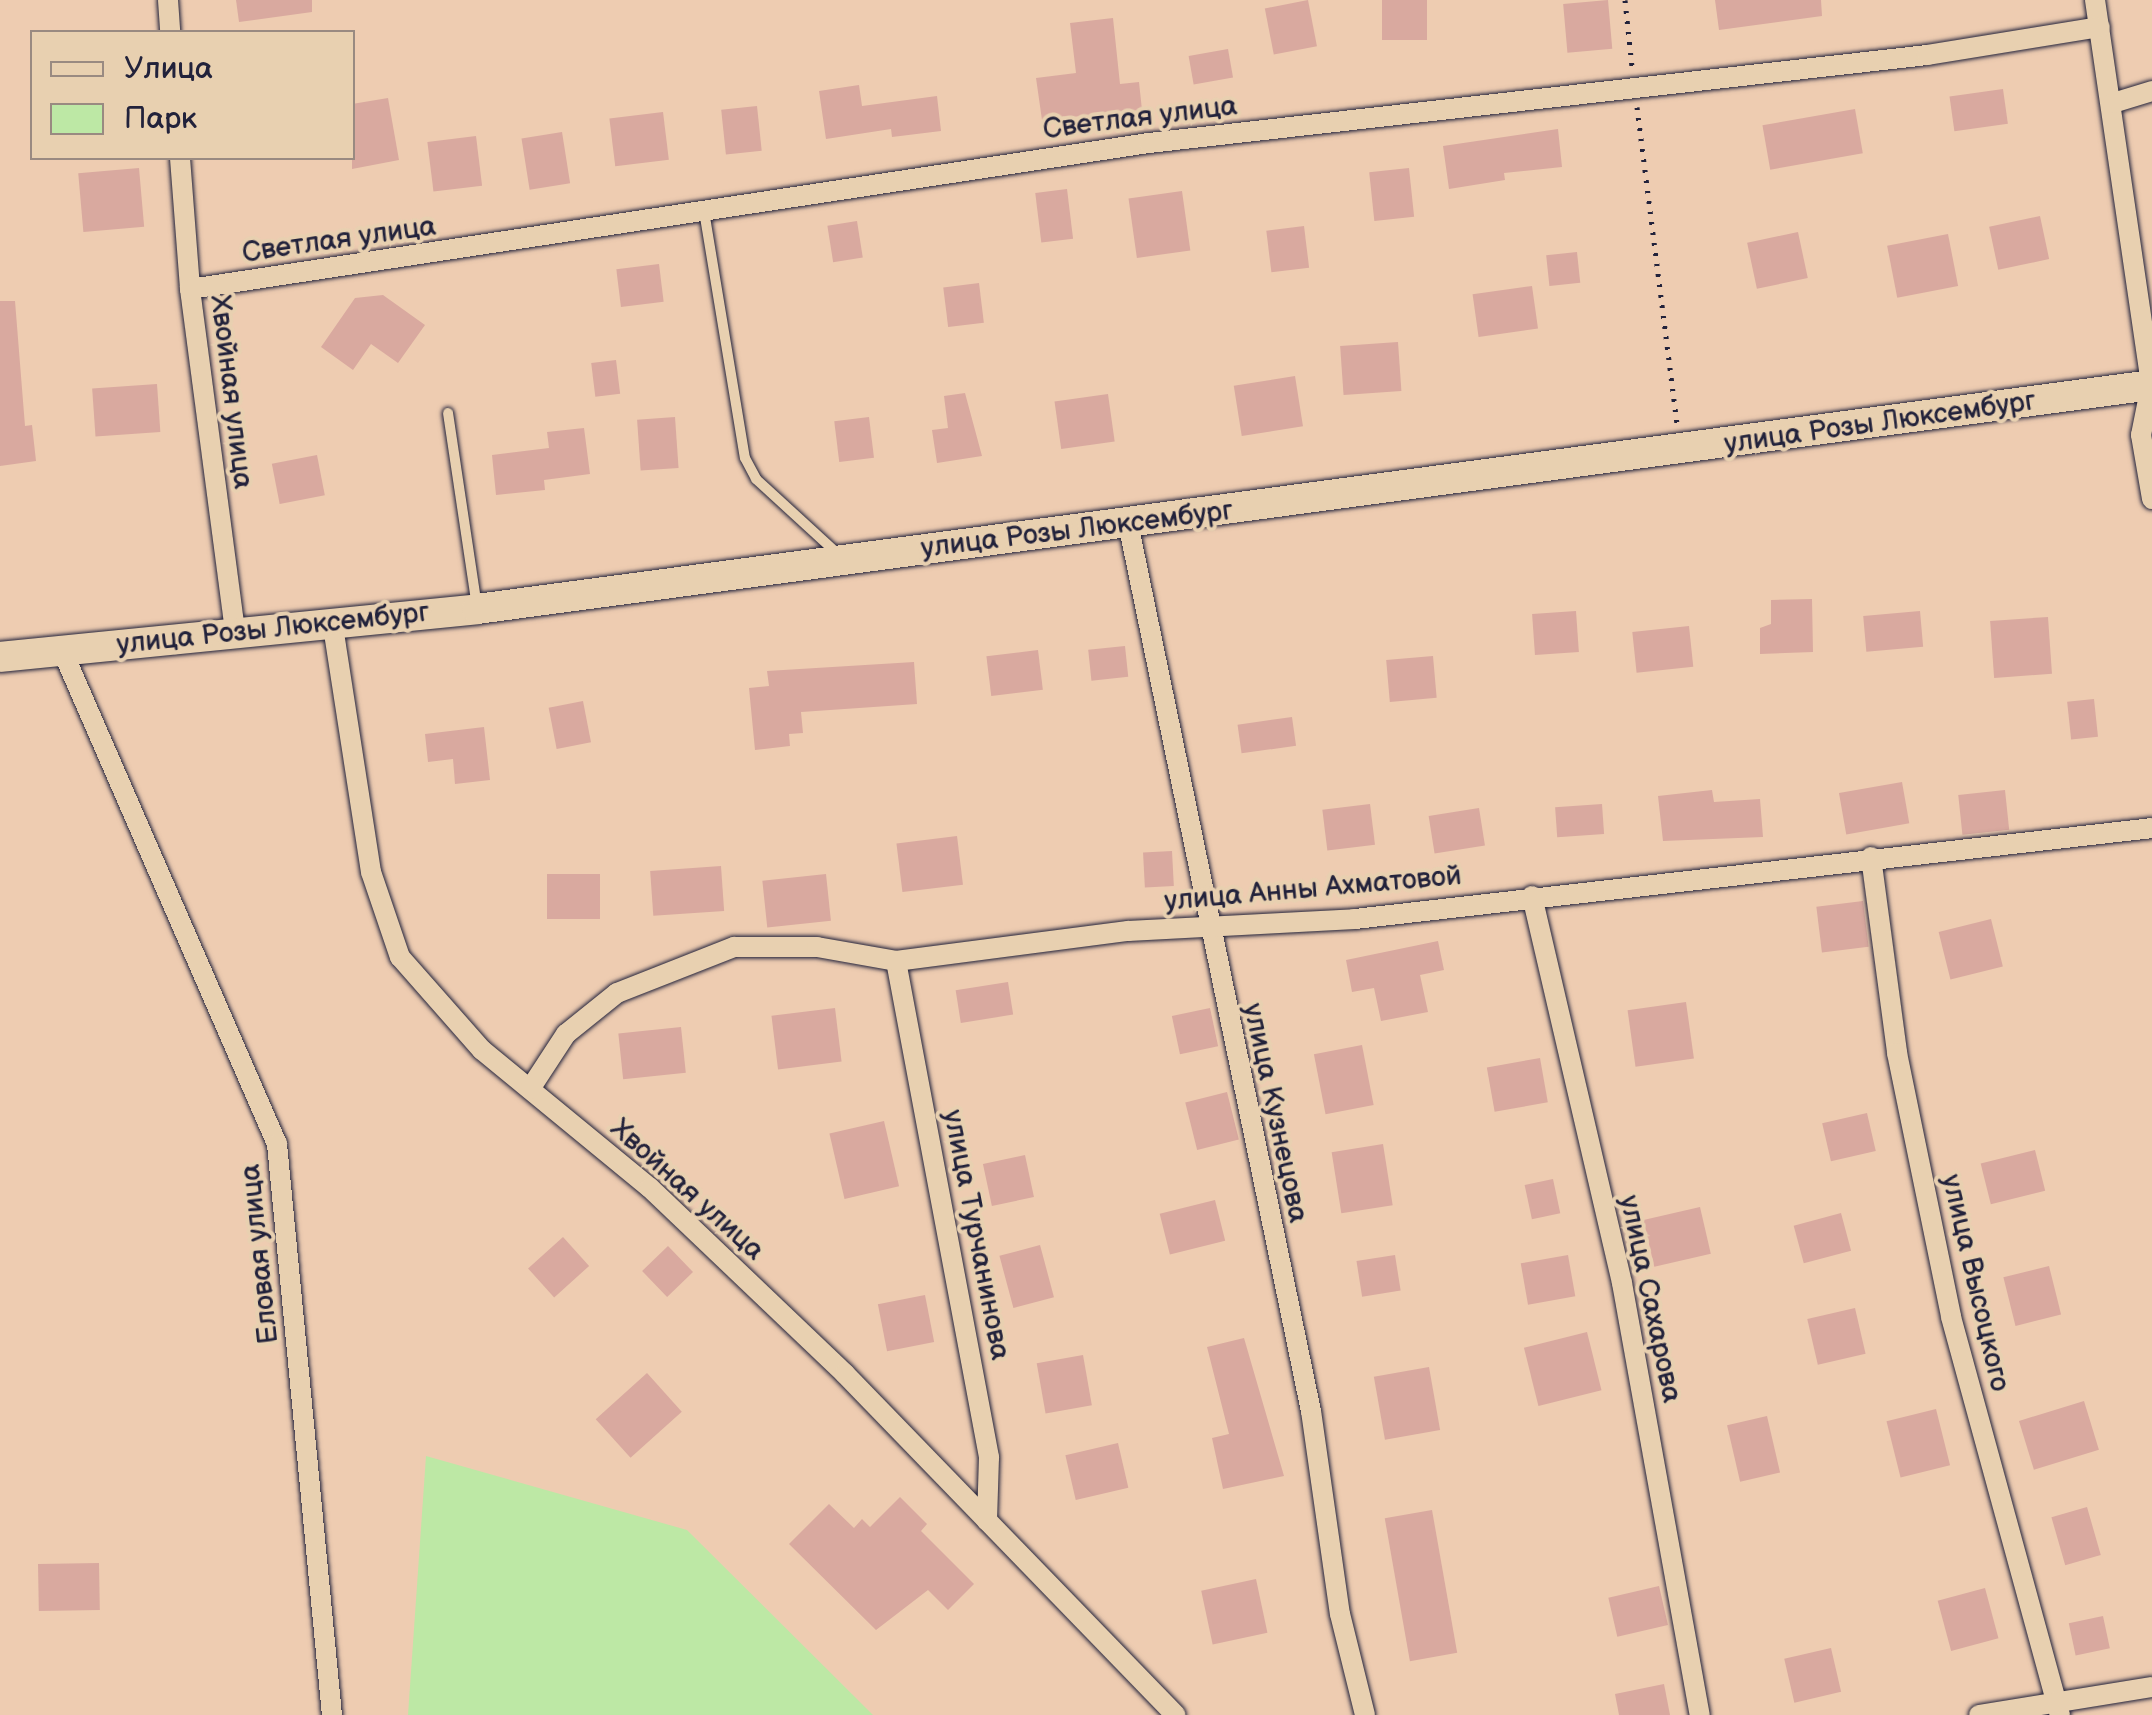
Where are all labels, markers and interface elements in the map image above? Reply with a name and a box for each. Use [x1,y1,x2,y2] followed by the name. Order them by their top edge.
[30,30,355,160] legend
[124,51,213,87] text: Улица
[1041,89,1239,147] street label: Светлая улица
[124,101,197,137] text: Парк
[240,210,438,270] street label: Светлая улица
[202,293,260,491] street label: Хвойная улица
[1722,385,2038,461] street label: улица Розы Люксембург
[919,494,1235,566] street label: улица Розы Люксембург
[115,596,431,662] street label: улица Розы Люксембург
[1163,859,1463,919] street label: улица Анны Ахматовой
[1235,1000,1315,1226] street label: улица Кузнецова
[935,1107,1017,1363] street label: улица Турчанинова
[603,1112,771,1268] street label: Хвойная улица
[234,1162,286,1346] street label: Еловая улица
[1934,1171,2016,1395] street label: улица Высоцкого
[1612,1192,1688,1406] street label: улица Сахарова

